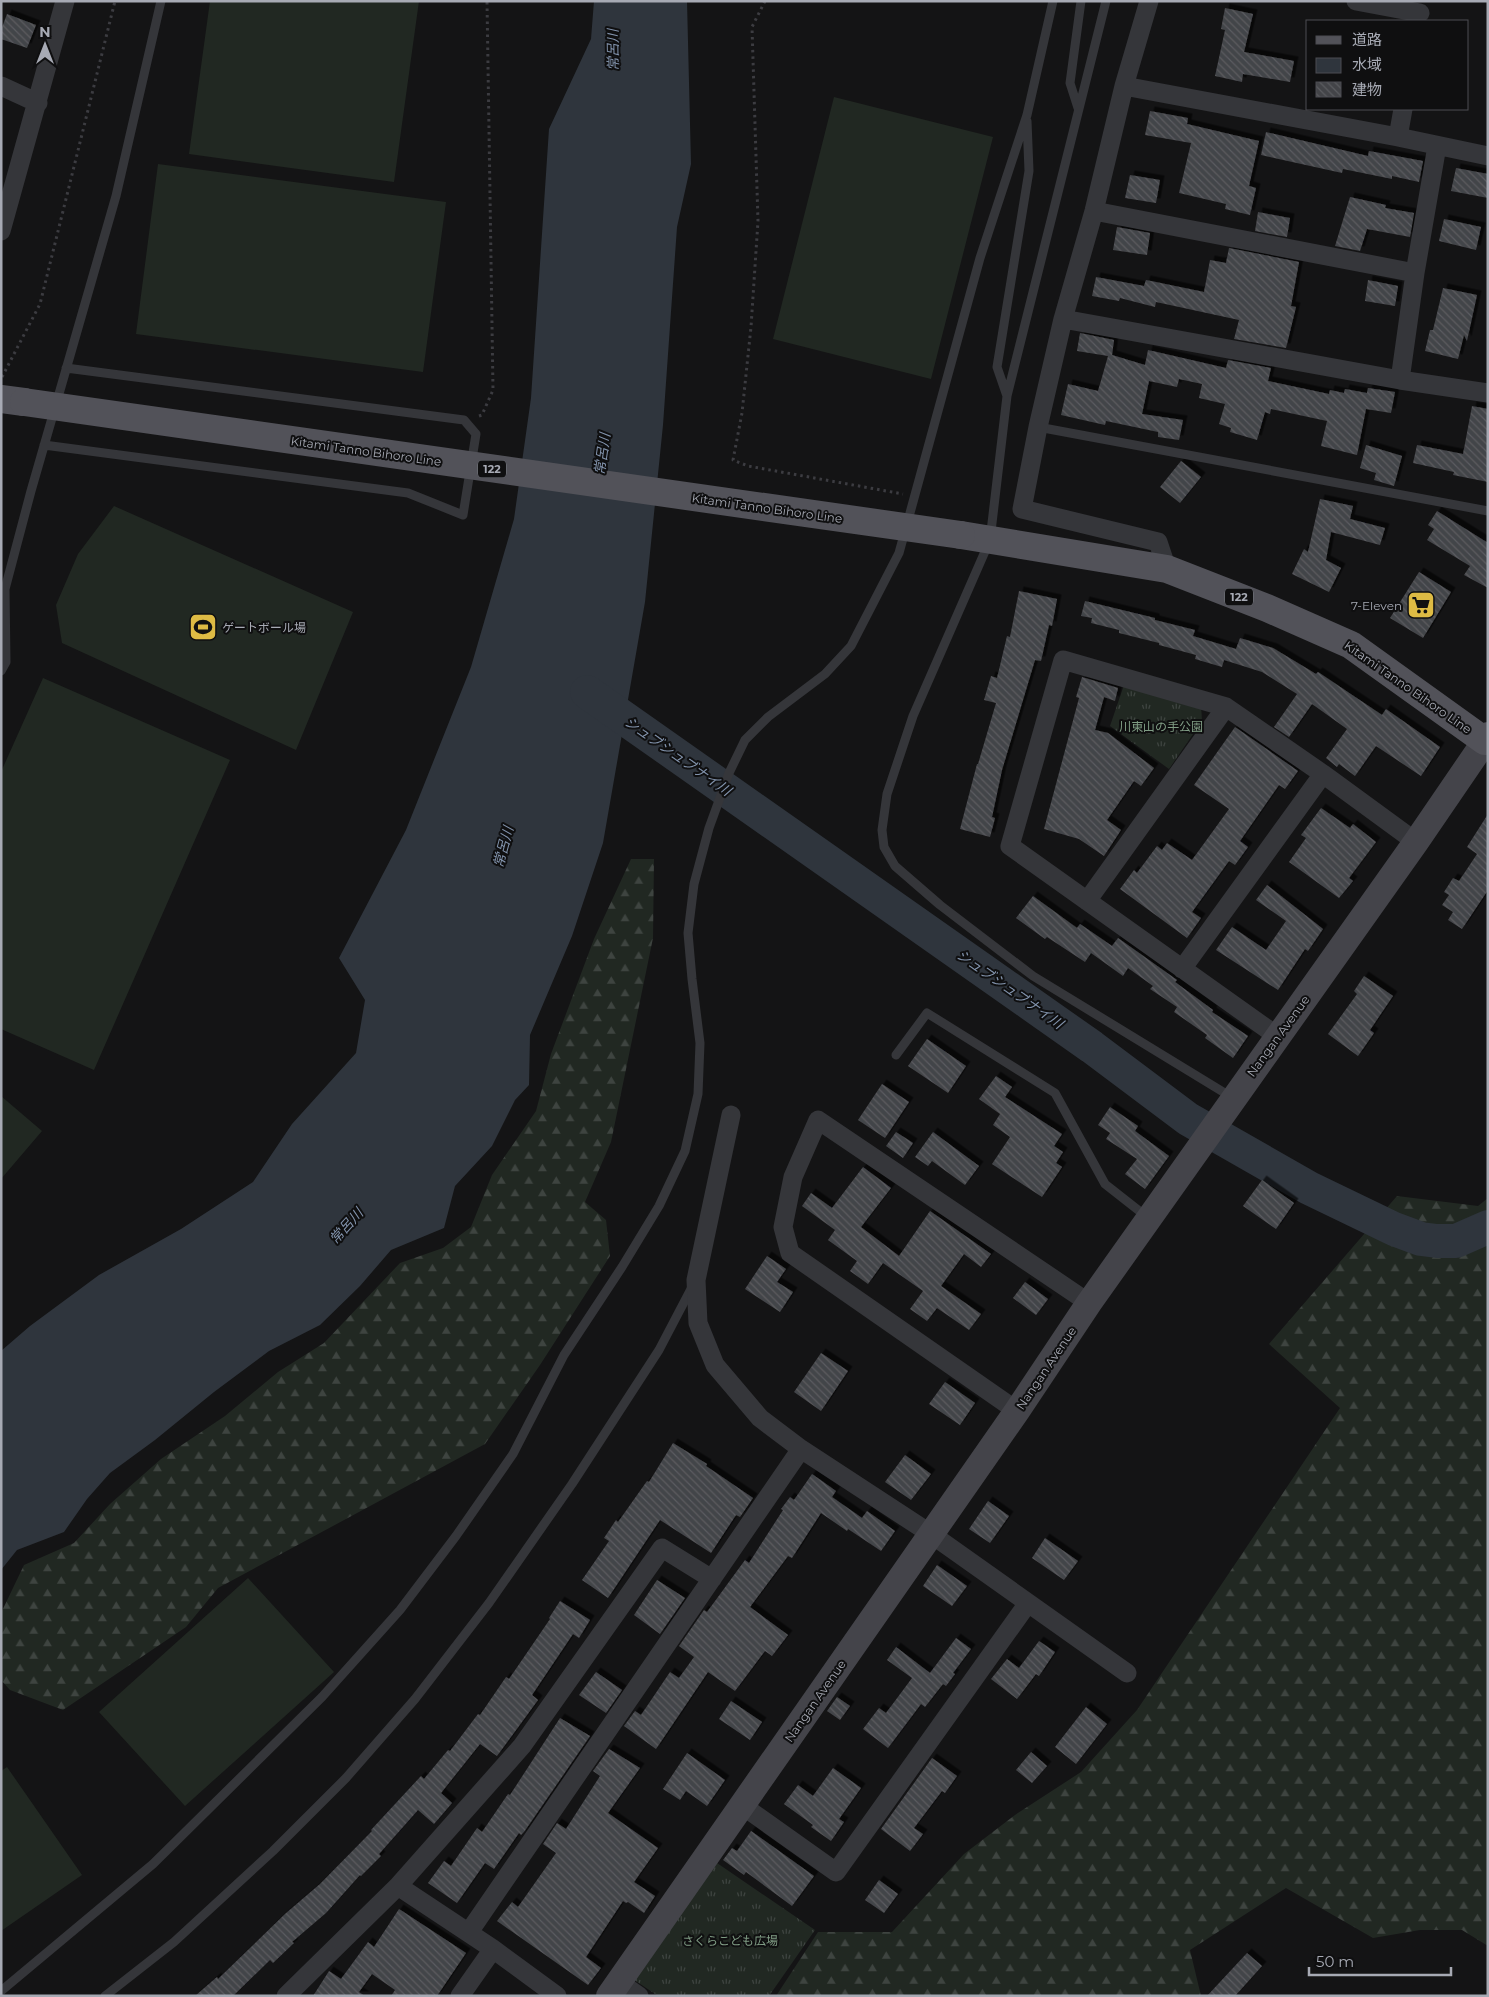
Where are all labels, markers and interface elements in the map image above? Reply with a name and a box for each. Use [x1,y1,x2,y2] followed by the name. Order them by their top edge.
[20,20,70,70] north arrow
[1306,20,1469,110] legend
[39,23,51,41] text: N
[604,27,622,71] water label: 常呂川
[1352,30,1382,49] text: 道路
[1352,55,1382,74] text: 水域
[1352,80,1382,99] text: 建物
[590,430,614,476] water label: 常呂川
[290,433,442,469] street label: Kitami Tanno Bihoro Line
[478,460,506,478] road number: 122
[691,490,843,526] street label: Kitami Tanno Bihoro Line
[1225,588,1253,606] road number: 122
[1406,590,1436,620] supermarket icon: 7-Eleven
[1351,598,1402,613] place label: 7-Eleven
[188,612,218,642] sports icon: ゲートボール場
[222,620,306,635] place label: ゲートボール場
[1341,637,1475,737] street label: Kitami Tanno Bihoro Line
[621,712,736,801] water label: シュブシュブナイ川
[1119,719,1203,734] park label: 川東山の手公園
[489,822,518,870] water label: 常呂川
[953,945,1068,1034] water label: シュブシュブナイ川
[1243,992,1313,1080] street label: Nangan Avenue
[325,1203,368,1248] water label: 常呂川
[1013,1324,1079,1412] street label: Nangan Avenue
[781,1657,849,1745] street label: Nangan Avenue
[682,1933,778,1948] park label: さくらこども広場
[1309,1944,1452,1976] scale bar
[1316,1952,1354,1971] text: 50 m

